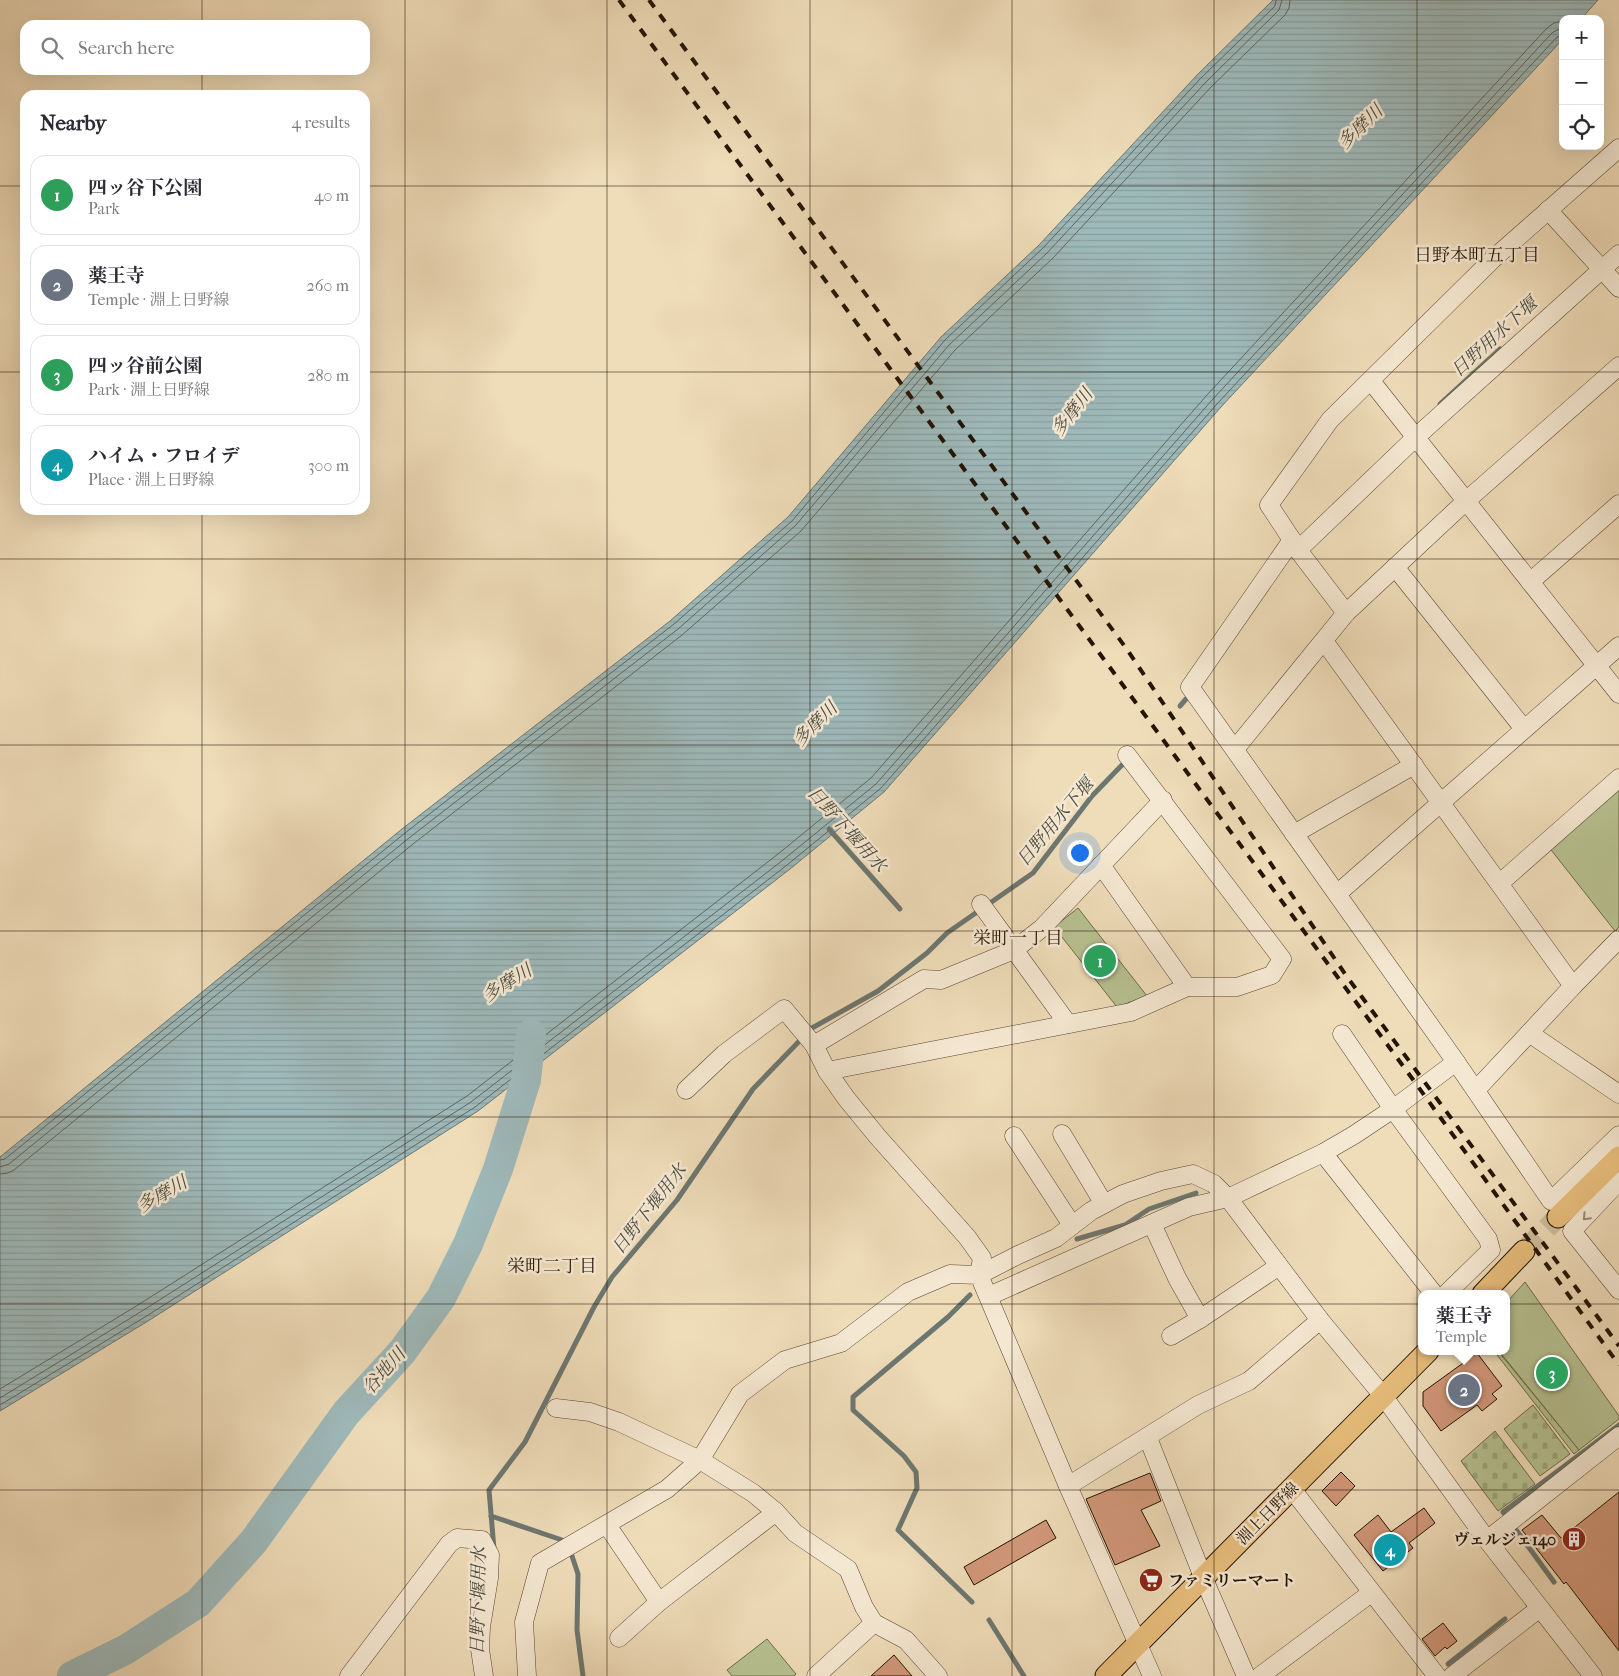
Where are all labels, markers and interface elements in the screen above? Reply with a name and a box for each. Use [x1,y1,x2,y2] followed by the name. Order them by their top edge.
[1559,15,1604,150] map controls
[1559,15,1604,60] button: +
[20,20,370,75] search box
[38,34,66,62] icon: search
[78,37,174,59] text: Search here
[1559,60,1604,105] button: −
[1334,100,1389,154] water label: 多摩川
[1559,105,1604,150] button: locate
[40,111,106,135] text: Nearby
[292,113,350,132] text: 4 results
[88,177,202,199] text: 四ッ谷下公園
[54,186,60,205] text: 1
[314,186,349,205] text: 40 m
[88,199,120,218] text: Park
[1414,245,1540,266] district label: 日野本町五丁目
[88,265,145,287] text: 薬王寺
[53,276,61,295] text: 2
[307,276,349,295] text: 260 m
[88,290,230,309] text: Temple · 淵上日野線
[1447,291,1544,381] water label: 日野用水下堰
[88,355,202,377] text: 四ッ谷前公園
[54,366,60,385] text: 3
[307,366,349,385] text: 280 m
[88,380,210,399] text: Park · 淵上日野線
[1047,383,1099,440] water label: 多摩川
[88,445,239,467] text: ハイム・フロイデ
[52,456,62,475] text: 4
[308,456,349,475] text: 300 m
[88,470,215,489] text: Place · 淵上日野線
[789,696,843,751] water label: 多摩川
[1013,772,1100,870] water label: 日野用水下堰
[803,782,892,878] water label: 日野下堰用水
[1067,840,1093,866] your location
[973,928,1063,949] district label: 栄町一丁目
[1084,942,1116,980] pin: 1
[479,959,537,1007] water label: 多摩川
[608,1159,692,1258] water label: 日野下堰用水
[134,1171,193,1217] water label: 多摩川
[1583,1211,1592,1220] one-way arrow
[507,1256,597,1277] district label: 栄町二丁目
[1418,1290,1510,1355] popup
[1435,1305,1493,1327] text: 薬王寺
[1435,1327,1487,1346] text: Temple
[359,1343,411,1399] water label: 谷地川
[1536,1354,1568,1392] pin: 3
[1448,1371,1480,1409] pin: 2
[1232,1478,1302,1548] street label: 淵上日野線
[1561,1526,1587,1552] building icon: ヴェルジェ140
[1453,1530,1556,1550] place label: ヴェルジェ140
[1374,1531,1406,1569] pin: 4
[467,1545,490,1655] water label: 日野下堰用水
[1138,1567,1164,1593] supermarket icon: ファミリーマート
[1168,1571,1296,1590] place label: ファミリーマート

